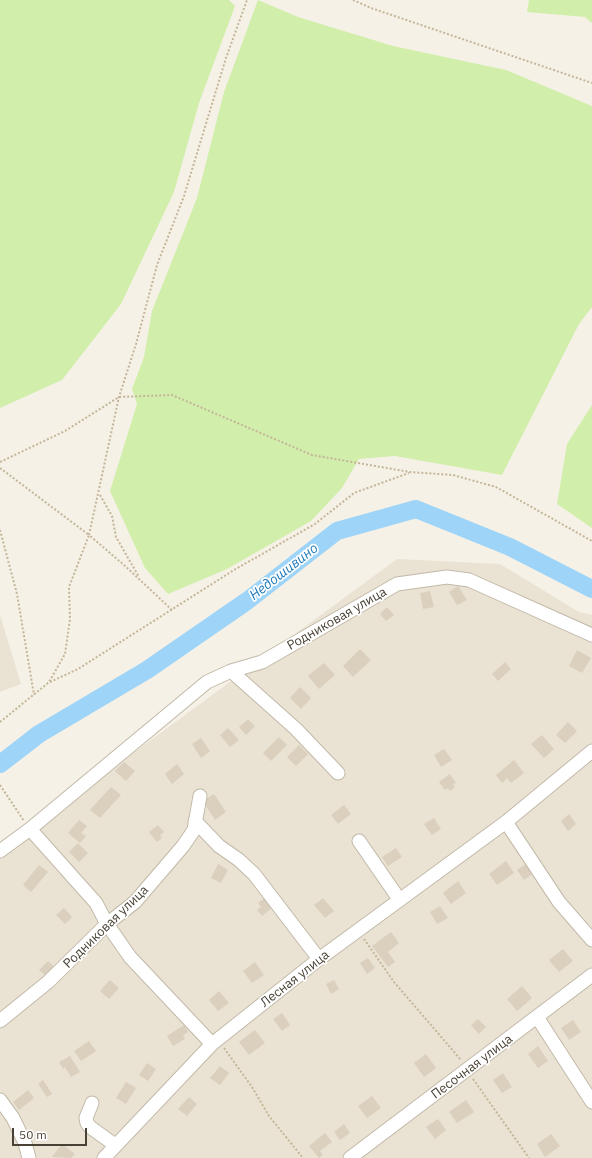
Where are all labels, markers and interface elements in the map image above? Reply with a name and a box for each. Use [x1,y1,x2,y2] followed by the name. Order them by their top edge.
[246,540,322,604] water label: Недошивино
[284,584,390,654] street label: Родниковая улица
[60,882,152,972] street label: Родниковая улица
[257,947,333,1011] street label: Лесная улица
[428,1031,516,1103] street label: Песочная улица
[14,1120,89,1146] scale bar
[19,1127,47,1142] text: 50 m

